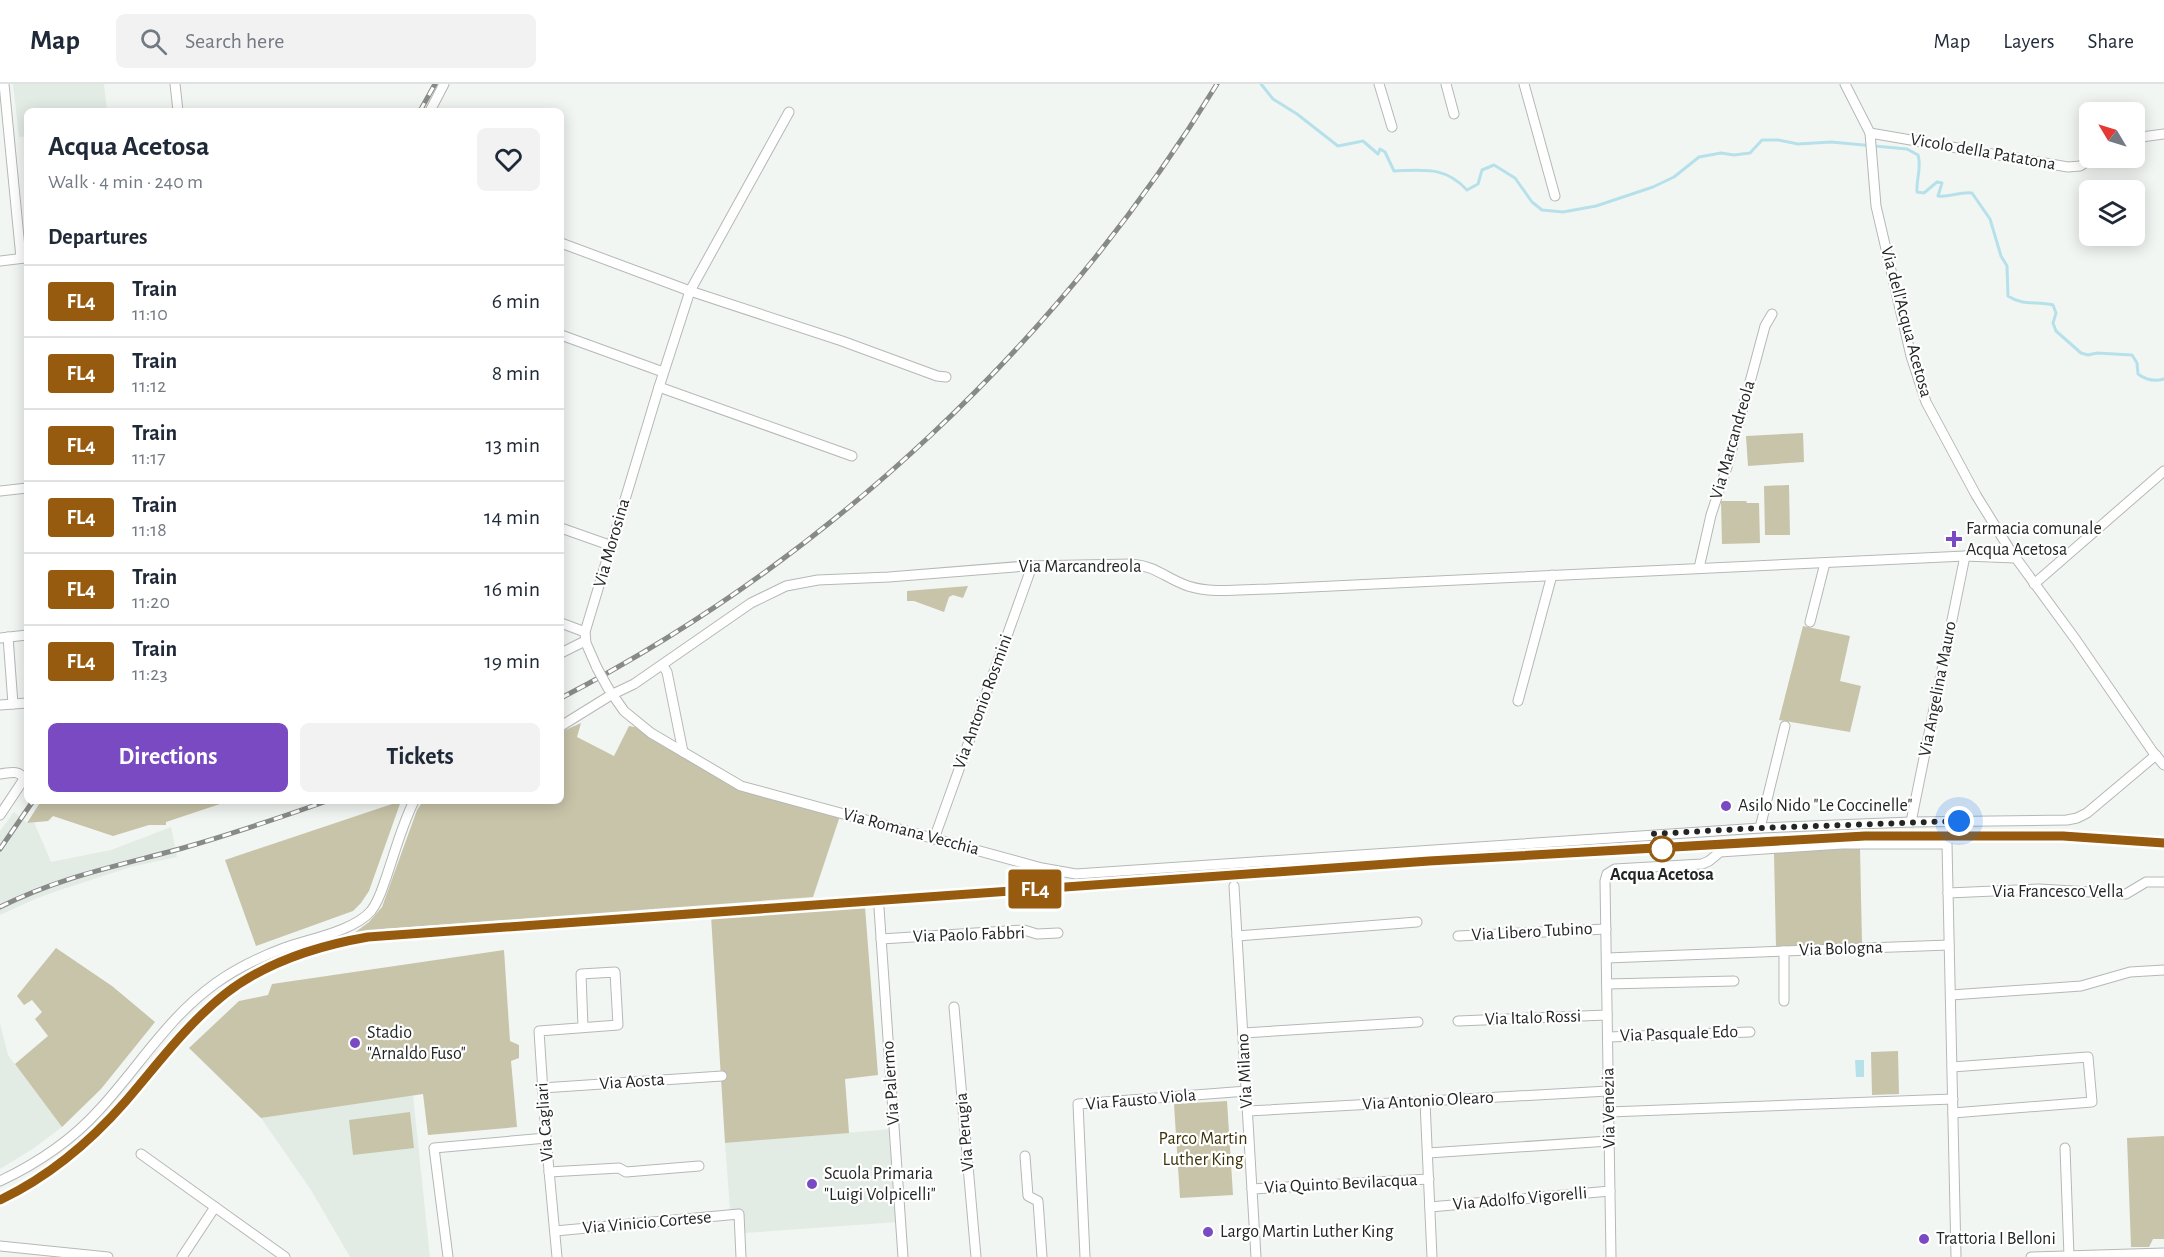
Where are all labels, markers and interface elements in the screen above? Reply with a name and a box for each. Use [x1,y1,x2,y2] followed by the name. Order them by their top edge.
[116,14,536,68] search box
[137,25,170,58] icon: search
[30,27,80,55] text: Map
[185,30,284,52] text: Search here
[1934,31,1970,52] text: Map
[2003,31,2054,52] text: Layers
[2087,31,2134,52] text: Share
[2079,102,2145,168] north arrow
[2079,102,2145,246] map controls
[477,128,540,191] button: heart
[1909,130,2057,174] street label: Vicolo della Patatona
[48,133,210,161] text: Acqua Acetosa
[48,172,203,192] text: Walk · 4 min · 240 m
[2079,180,2145,246] button: layers
[48,226,148,248] text: Departures
[1877,245,1935,399] street label: Via dell'Acqua Acetosa
[132,278,177,300] text: Train
[492,290,540,312] text: 6 min
[66,291,96,312] text: FL4
[132,304,168,324] text: 11:10
[132,350,177,372] text: Train
[492,362,540,384] text: 8 min
[66,363,96,384] text: FL4
[132,376,166,396] text: 11:12
[1707,378,1759,502] street label: Via Marcandreola
[132,422,177,444] text: Train
[485,434,540,456] text: 13 min
[66,435,96,456] text: FL4
[132,448,166,468] text: 11:17
[132,494,177,516] text: Train
[591,497,633,589] street label: Via Morosina
[484,506,540,528] text: 14 min
[66,507,96,528] text: FL4
[132,520,167,540] text: 11:18
[1966,520,2102,559] place label: Farmacia comunale Acqua Acetosa
[1947,532,1961,546] marker: Farmacia comunale Acqua Acetosa
[1019,558,1141,576] street label: Via Marcandreola
[132,566,177,588] text: Train
[484,578,540,600] text: 16 min
[66,579,96,600] text: FL4
[132,592,170,612] text: 11:20
[1916,620,1960,758] street label: Via Angelina Mauro
[950,632,1016,772] street label: Via Antonio Rosmini
[132,638,177,660] text: Train
[484,650,540,672] text: 19 min
[66,651,96,672] text: FL4
[132,664,168,684] text: 11:23
[48,723,288,792] button: Directions
[300,723,540,792] button: Tickets
[1738,797,1912,815] place label: Asilo Nido "Le Coccinelle"
[1719,799,1733,813] marker: Asilo Nido "Le Coccinelle"
[841,805,981,859] street label: Via Romana Vecchia
[1944,806,1974,836] your location
[1649,836,1675,862] marker: Acqua Acetosa
[1610,866,1714,884] place label: Acqua Acetosa
[1000,870,1070,908] line badge: FL4
[1020,879,1050,900] text: FL4
[1992,883,2124,901] street label: Via Francesco Vella
[1471,920,1593,944] street label: Via Libero Tubino
[913,924,1025,946] street label: Via Paolo Fabbri
[1799,939,1883,959] street label: Via Bologna
[1484,1007,1582,1029] street label: Via Italo Rossi
[1620,1023,1739,1045] street label: Via Pasquale Edo
[367,1024,466,1063] place label: Stadio "Arnaldo Fuso"
[1234,1033,1256,1109] street label: Via Milano
[348,1036,362,1050] marker: Stadio "Arnaldo Fuso"
[879,1040,903,1126] street label: Via Palermo
[1599,1067,1619,1149] street label: Via Venezia
[599,1071,665,1093] street label: Via Aosta
[533,1082,557,1162] street label: Via Cagliari
[1085,1086,1197,1114] street label: Via Fausto Viola
[1362,1089,1494,1113] street label: Via Antonio Olearo
[953,1092,977,1172] street label: Via Perugia
[1159,1130,1247,1169] park label: Parco Martin Luther King
[824,1165,936,1204] place label: Scuola Primaria "Luigi Volpicelli"
[1264,1171,1418,1197] street label: Via Quinto Bevilacqua
[805,1177,819,1191] marker: Scuola Primaria "Luigi Volpicelli"
[1452,1184,1588,1214] street label: Via Adolfo Vigorelli
[582,1208,712,1238] street label: Via Vinicio Cortese
[1220,1223,1394,1241] place label: Largo Martin Luther King
[1201,1225,1215,1239] marker: Largo Martin Luther King
[1936,1230,2056,1248] place label: Trattoria I Belloni
[1917,1232,1931,1246] marker: Trattoria I Belloni

